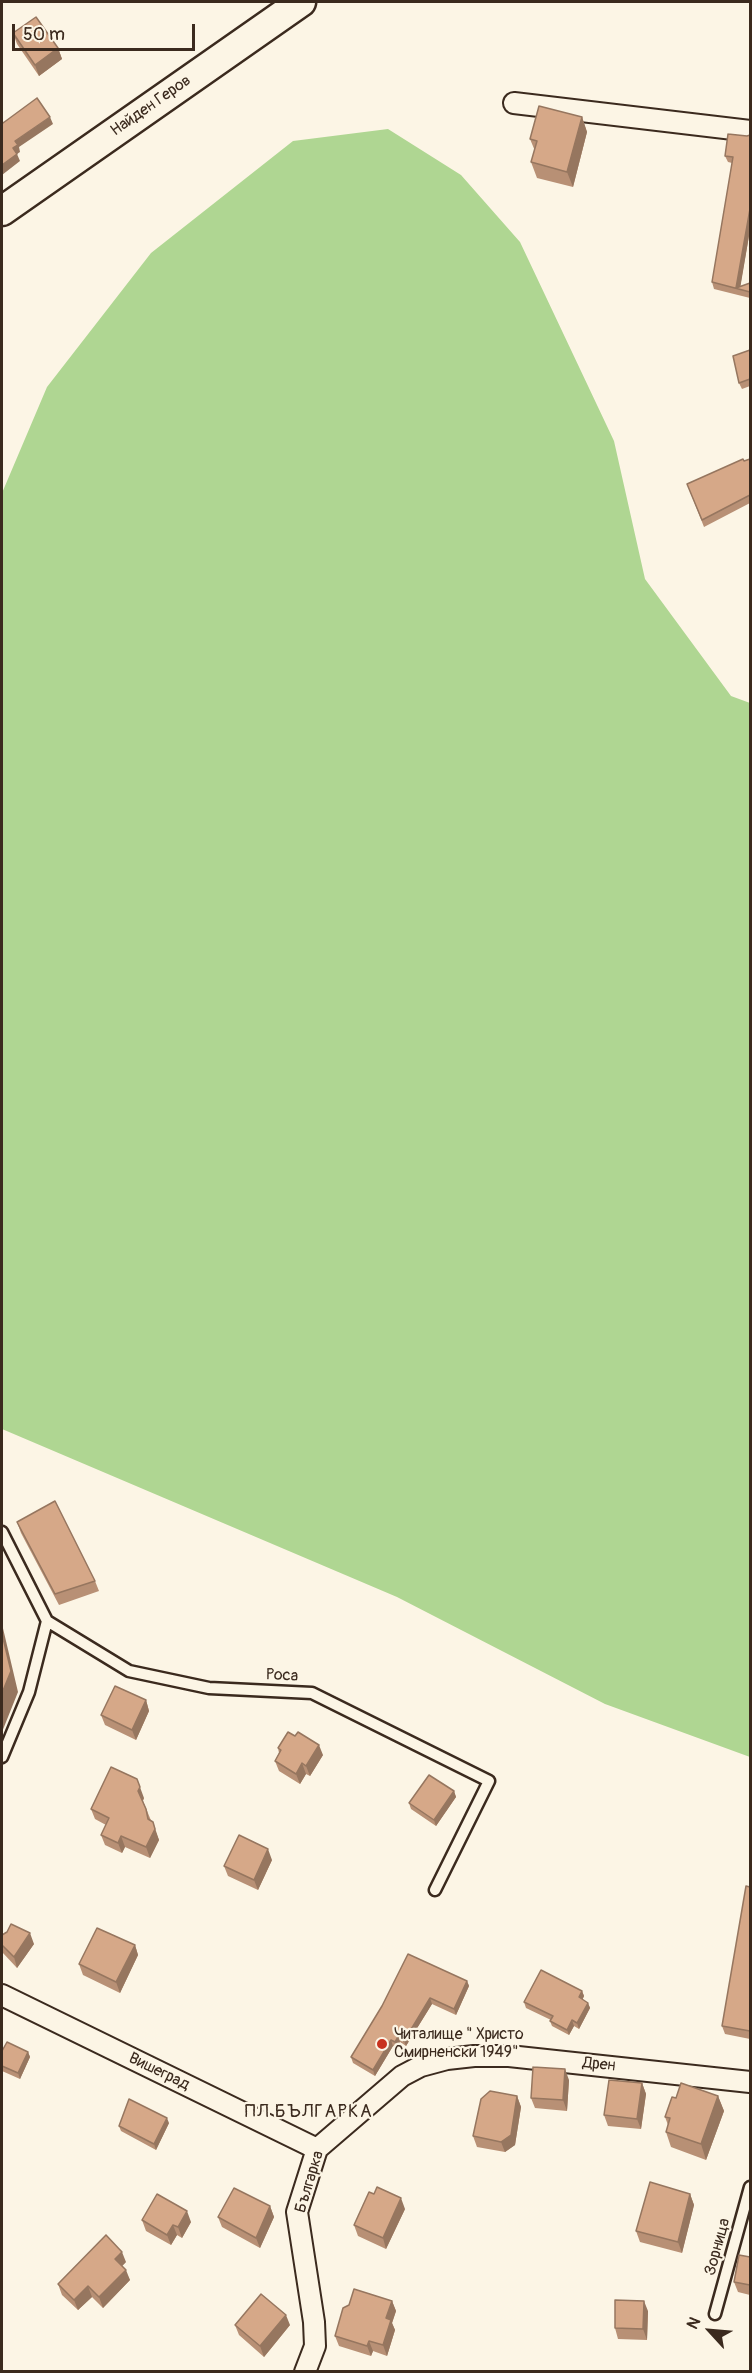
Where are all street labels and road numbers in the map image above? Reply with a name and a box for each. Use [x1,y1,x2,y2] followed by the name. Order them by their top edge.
[107,71,195,141] street label: Найден Геров
[265,1666,299,1686] street label: Роса
[125,2049,193,2095] street label: Вишеград
[582,2054,616,2076] street label: Дрен
[291,2149,329,2215] street label: Българка
[701,2216,735,2278] street label: Зорница

